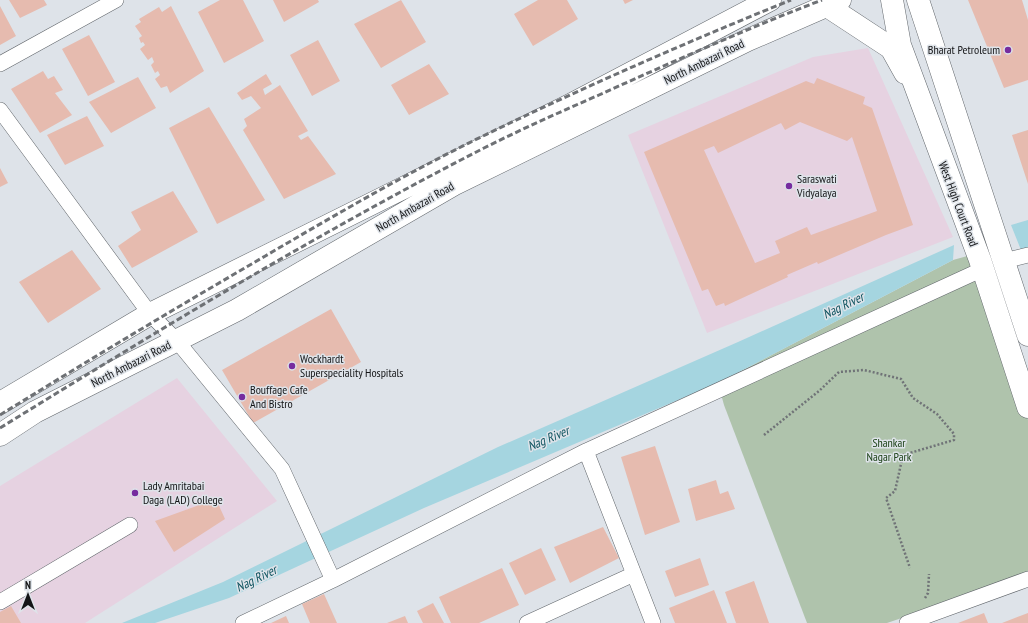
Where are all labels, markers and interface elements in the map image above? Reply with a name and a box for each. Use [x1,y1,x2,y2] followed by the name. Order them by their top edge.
[661,36,746,87] street label: North Ambazari Road
[928,42,1000,57] place label: Bharat Petroleum
[1003,45,1013,55] marker: Bharat Petroleum
[935,159,982,249] street label: West High Court Road
[796,171,837,200] place label: Saraswati Vidyalaya
[373,178,456,235] street label: North Ambazari Road
[784,181,794,191] marker: Saraswati Vidyalaya
[820,287,869,323] water label: Nag River
[88,337,173,390] street label: North Ambazari Road
[300,351,403,380] place label: Wockhardt Superspeciality Hospitals
[287,361,297,371] marker: Wockhardt Superspeciality Hospitals
[250,382,308,411] place label: Bouffage Cafe And Bistro
[237,392,247,402] marker: Bouffage Cafe And Bistro
[525,421,574,455] water label: Nag River
[867,435,912,464] park label: Shankar Nagar Park
[143,478,223,507] place label: Lady Amritabai Daga (LAD) College
[130,488,140,498] marker: Lady Amritabai Daga (LAD) College
[233,560,282,596] water label: Nag River
[8,575,48,615] north arrow
[25,578,31,592] text: N

